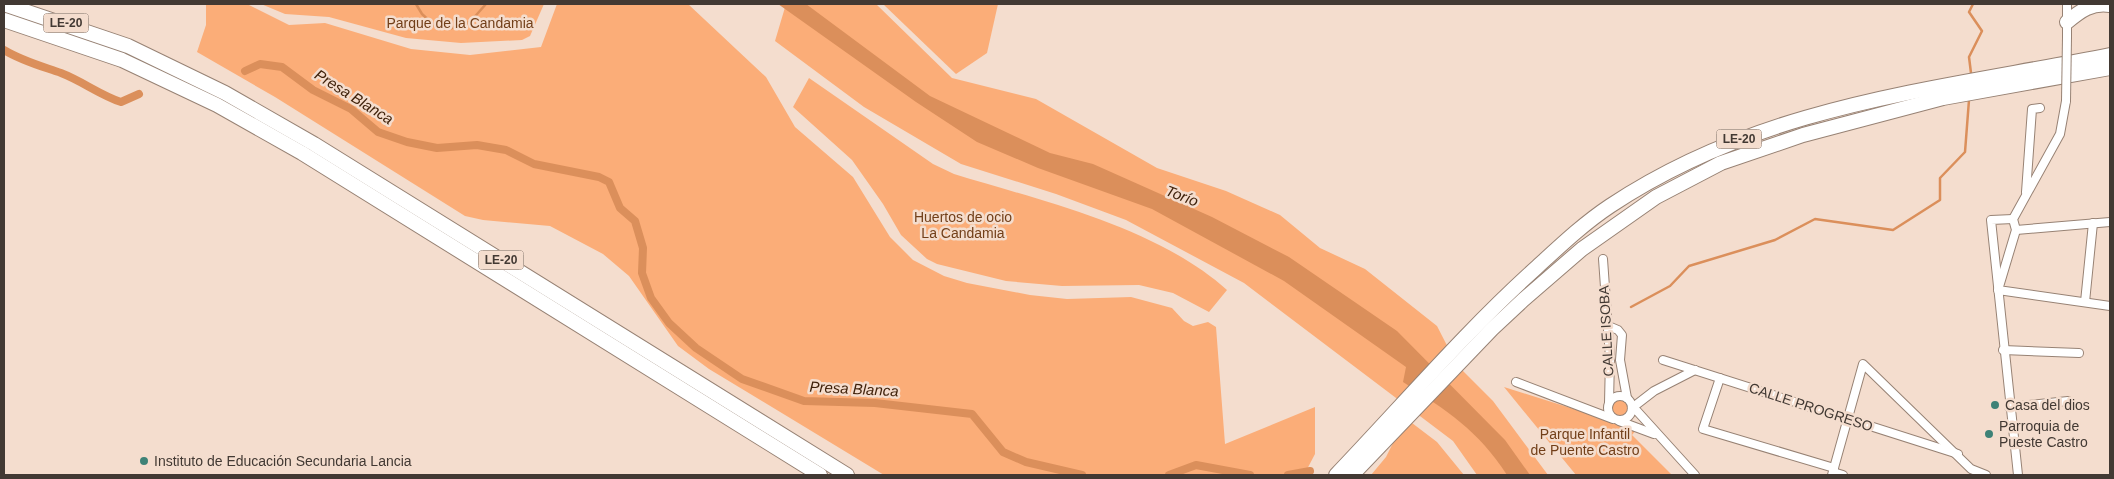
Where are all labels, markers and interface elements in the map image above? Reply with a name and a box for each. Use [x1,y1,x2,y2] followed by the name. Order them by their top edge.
[44,13,88,32] road number: LE-20
[386,15,534,31] park label: Parque de la Candamia
[312,66,397,127] water label: Presa Blanca
[1716,130,1762,148] road number: LE-20
[1163,182,1201,209] water label: Torío
[914,209,1012,241] park label: Huertos de ocio La Candamia
[478,250,524,270] road number: LE-20
[1596,284,1616,377] street label: CALLE ISOBA
[809,378,899,399] water label: Presa Blanca
[1747,379,1875,435] street label: CALLE PROGRESO
[2005,397,2090,413] place label: Casa del dios
[1989,399,2001,411] marker: Casa del dios
[1999,418,2088,450] place label: Parroquia de Pueste Castro
[1531,426,1640,458] park label: Parque Infantil de Puente Castro
[1983,428,1995,440] marker: Parroquia de Pueste Castro
[154,453,412,469] place label: Instituto de Educación Secundaria Lancia
[138,455,150,467] marker: Instituto de Educación Secundaria Lancia

